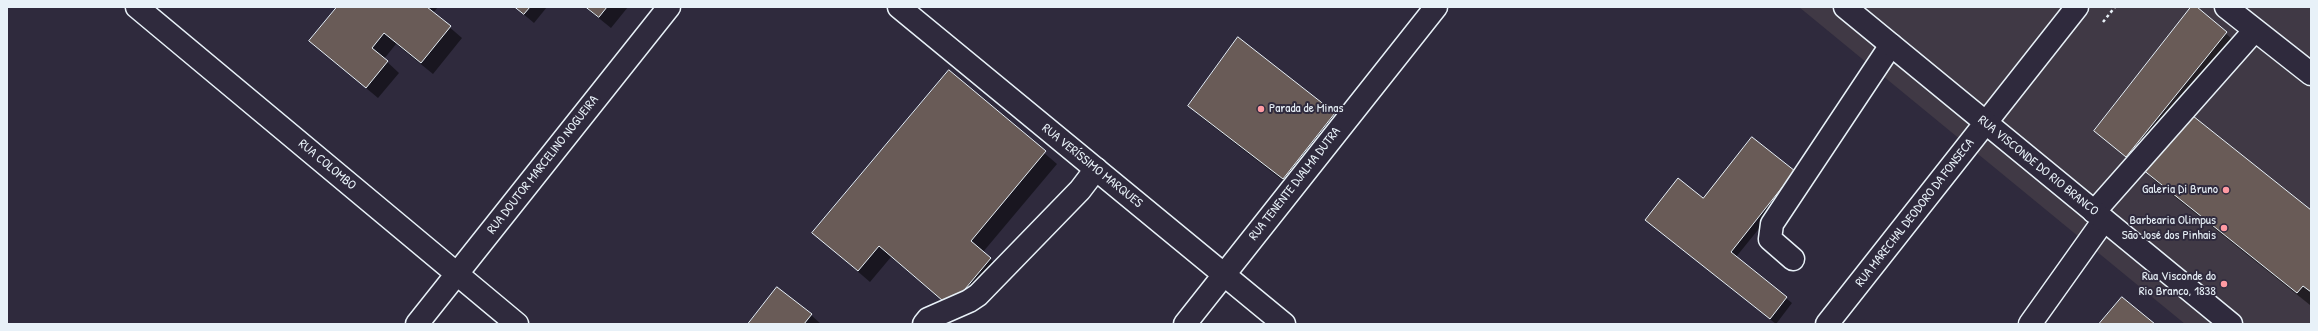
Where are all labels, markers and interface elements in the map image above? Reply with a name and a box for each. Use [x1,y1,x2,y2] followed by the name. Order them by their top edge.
[484,93,602,237] street label: RUA DOUTOR MARCELINO NOGUEIRA
[1269,101,1343,117] place label: Parada de Minas
[1256,104,1266,114] marker: Parada de Minas
[1975,113,2101,219] street label: RUA VISCONDE DO RIO BRANCO
[1039,121,1145,211] street label: RUA VERÍSSIMO MARQUES
[1246,124,1344,244] street label: RUA TENENTE DJALMA DUTRA
[295,136,359,194] street label: RUA COLOMBO
[1852,136,1978,290] street label: RUA MARECHAL DEODORO DA FONSECA
[2142,182,2218,198] place label: Galeria Di Bruno
[2221,185,2231,195] marker: Galeria Di Bruno
[2122,213,2216,244] place label: Barbearia Olimpus São José dos Pinhais
[2219,223,2229,233] marker: Barbearia Olimpus São José dos Pinhais
[2139,269,2216,300] place label: Rua Visconde do Rio Branco, 1838
[2219,279,2229,289] marker: Rua Visconde do Rio Branco, 1838

